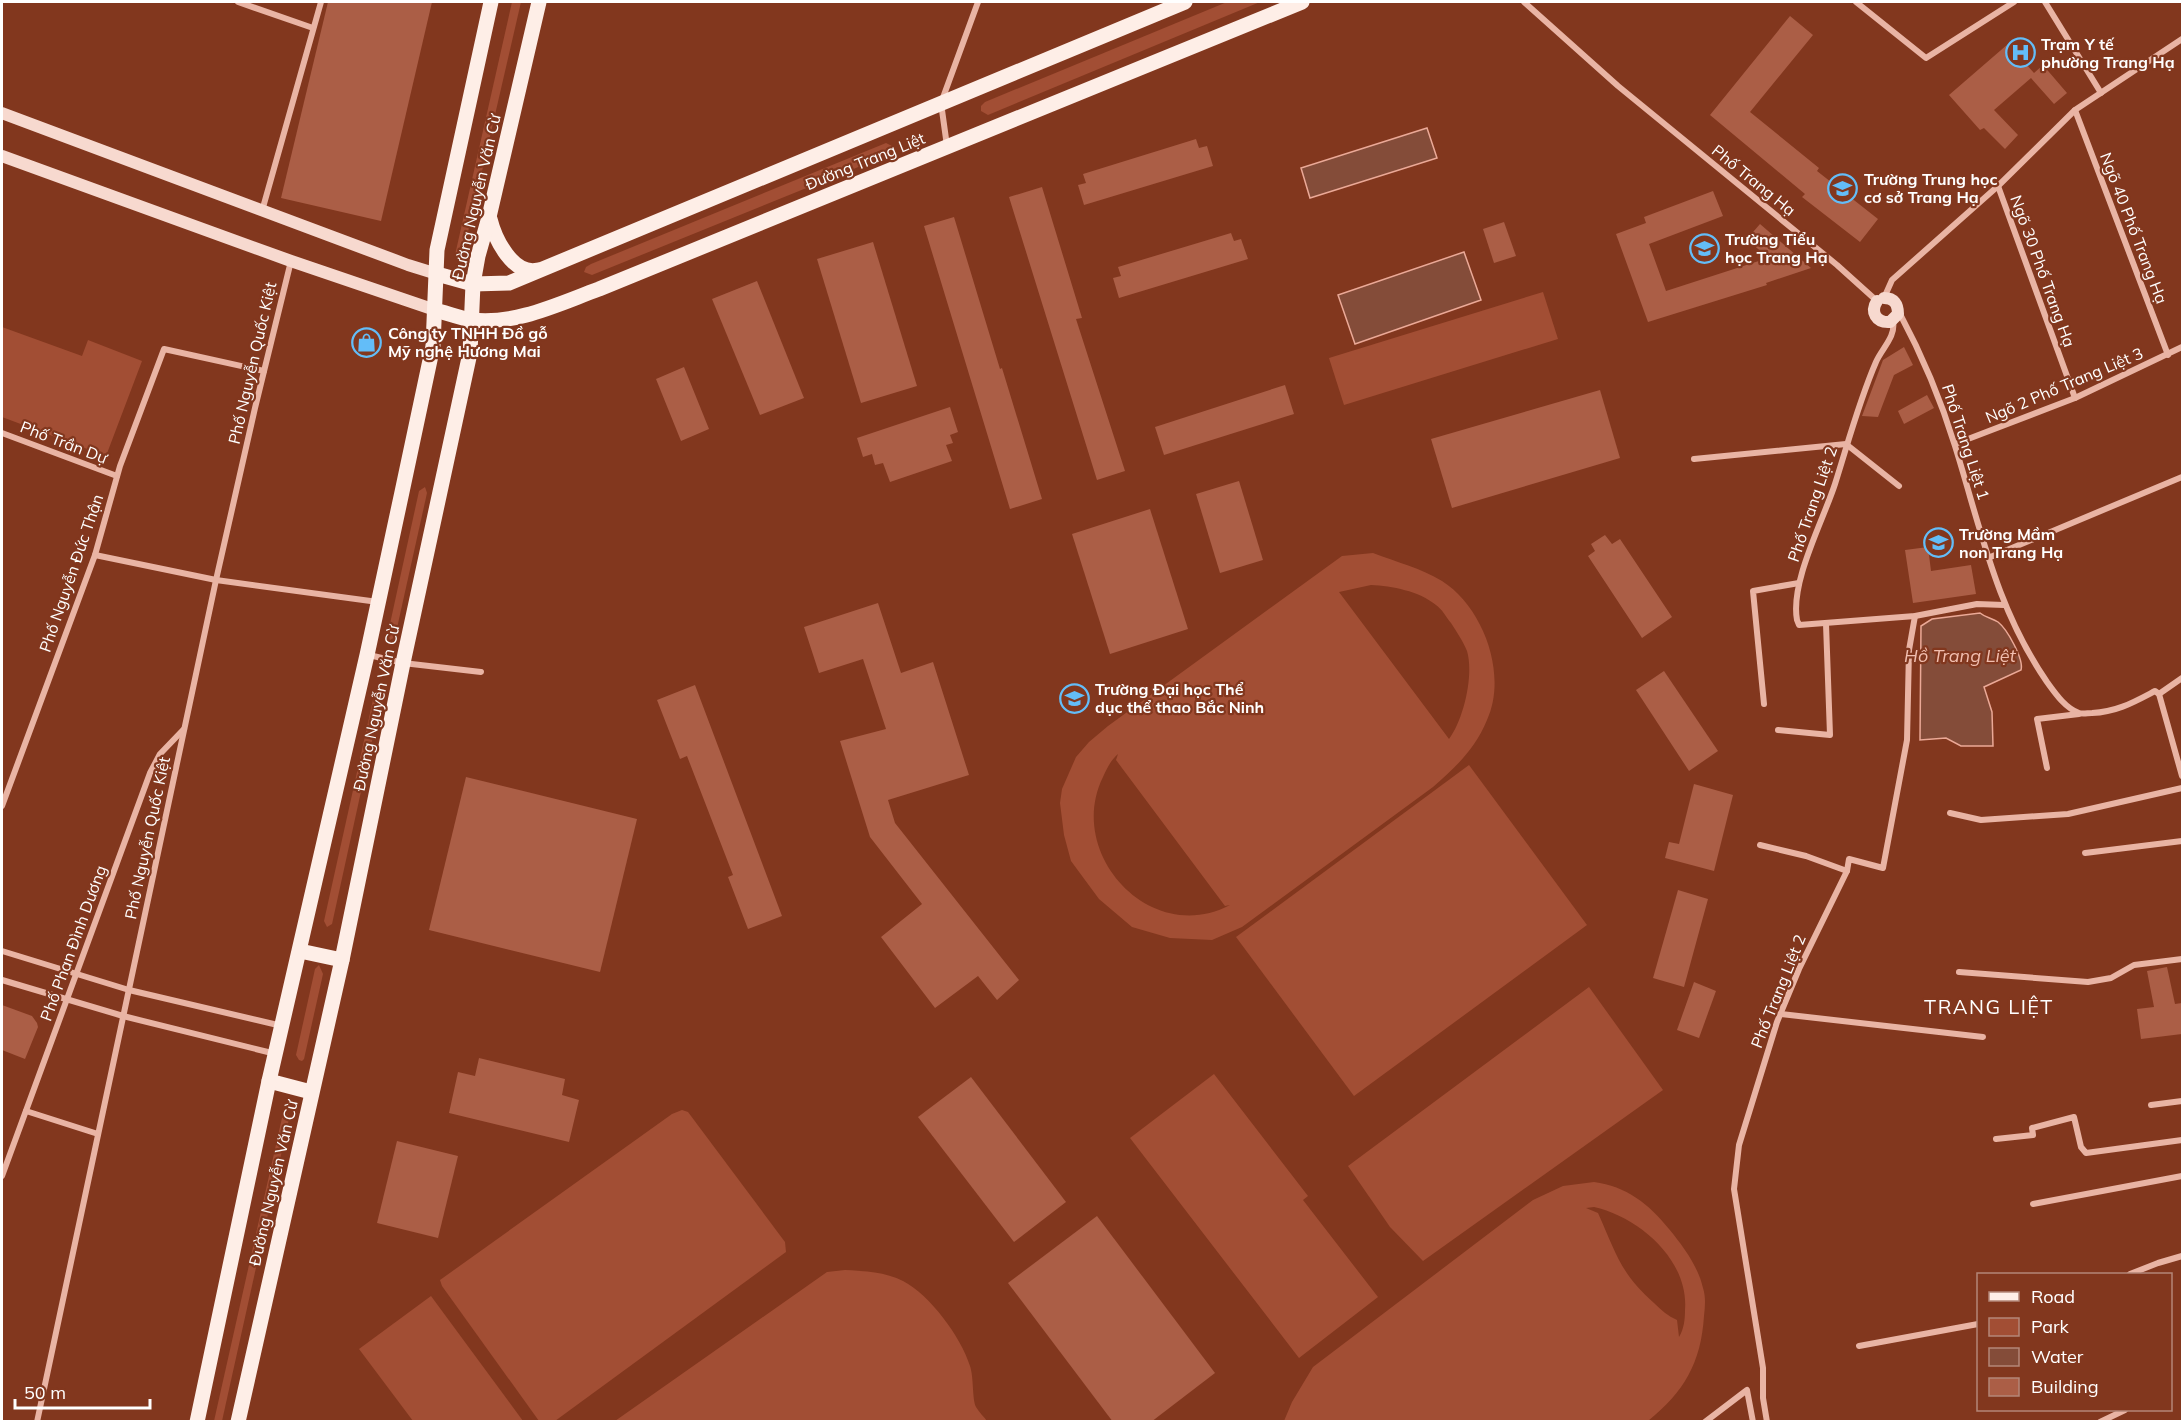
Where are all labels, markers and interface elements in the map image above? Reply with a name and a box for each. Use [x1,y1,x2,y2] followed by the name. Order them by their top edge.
[2041,34,2175,72] place label: Trạm Y tế phường Trang Hạ
[2004,37,2036,69] hospital icon: Trạm Y tế phường Trang Hạ
[447,112,505,282] street label: Đường Nguyễn Văn Cừ
[802,128,928,194] street label: Đường Trang Liệt
[1708,140,1800,220] street label: Phố Trang Hạ
[2096,150,2172,306] street label: Ngõ 40 Phố Trang Hạ
[1864,169,1998,207] place label: Trường Trung học cơ sở Trang Hạ
[1827,172,1859,204] school or university icon: Trường Trung học cơ sở Trang Hạ
[2006,192,2080,350] street label: Ngõ 30 Phố Trang Hạ
[1725,229,1828,267] place label: Trường Tiểu học Trang Hạ
[1688,232,1720,264] school or university icon: Trường Tiểu học Trang Hạ
[224,280,280,446] street label: Phố Nguyễn Quốc Kiệt
[388,323,548,361] place label: Công ty TNHH Đồ gỗ Mỹ nghệ Hương Mai
[351,326,383,358] shop icon: Công ty TNHH Đồ gỗ Mỹ nghệ Hương Mai
[1982,343,2146,427] street label: Ngõ 2 Phố Trang Liệt 3
[1938,382,1994,502] street label: Phố Trang Liệt 1
[18,416,111,468] street label: Phố Trần Dự
[1783,444,1841,564] street label: Phố Trang Liệt 2
[35,491,107,655] street label: Phố Nguyễn Đức Thận
[1959,524,2063,562] place label: Trường Mầm non Trang Hạ
[1922,527,1954,559] school or university icon: Trường Mầm non Trang Hạ
[349,622,404,793] street label: Đường Nguyễn Văn Cừ
[1904,644,2017,667] water label: Hồ Trang Liệt
[1095,679,1264,717] place label: Trường Đại học Thể dục thể thao Bắc Ninh
[1058,682,1090,714] school or university icon: Trường Đại học Thể dục thể thao Bắc Ninh
[120,755,174,921] street label: Phố Nguyễn Quốc Kiệt
[36,862,110,1024] street label: Phố Phan Đình Dương
[1746,931,1810,1051] street label: Phố Trang Liệt 2
[1924,994,2054,1019] district label: TRANG LIỆT
[244,1098,302,1268] street label: Đường Nguyễn Văn Cừ
[1977,1273,2172,1411] legend
[2031,1285,2075,1308] text: Road
[2031,1315,2070,1338] text: Park
[2031,1345,2084,1368] text: Water
[15,1372,150,1410] scale bar
[2031,1375,2099,1398] text: Building
[24,1381,66,1404] text: 50 m

